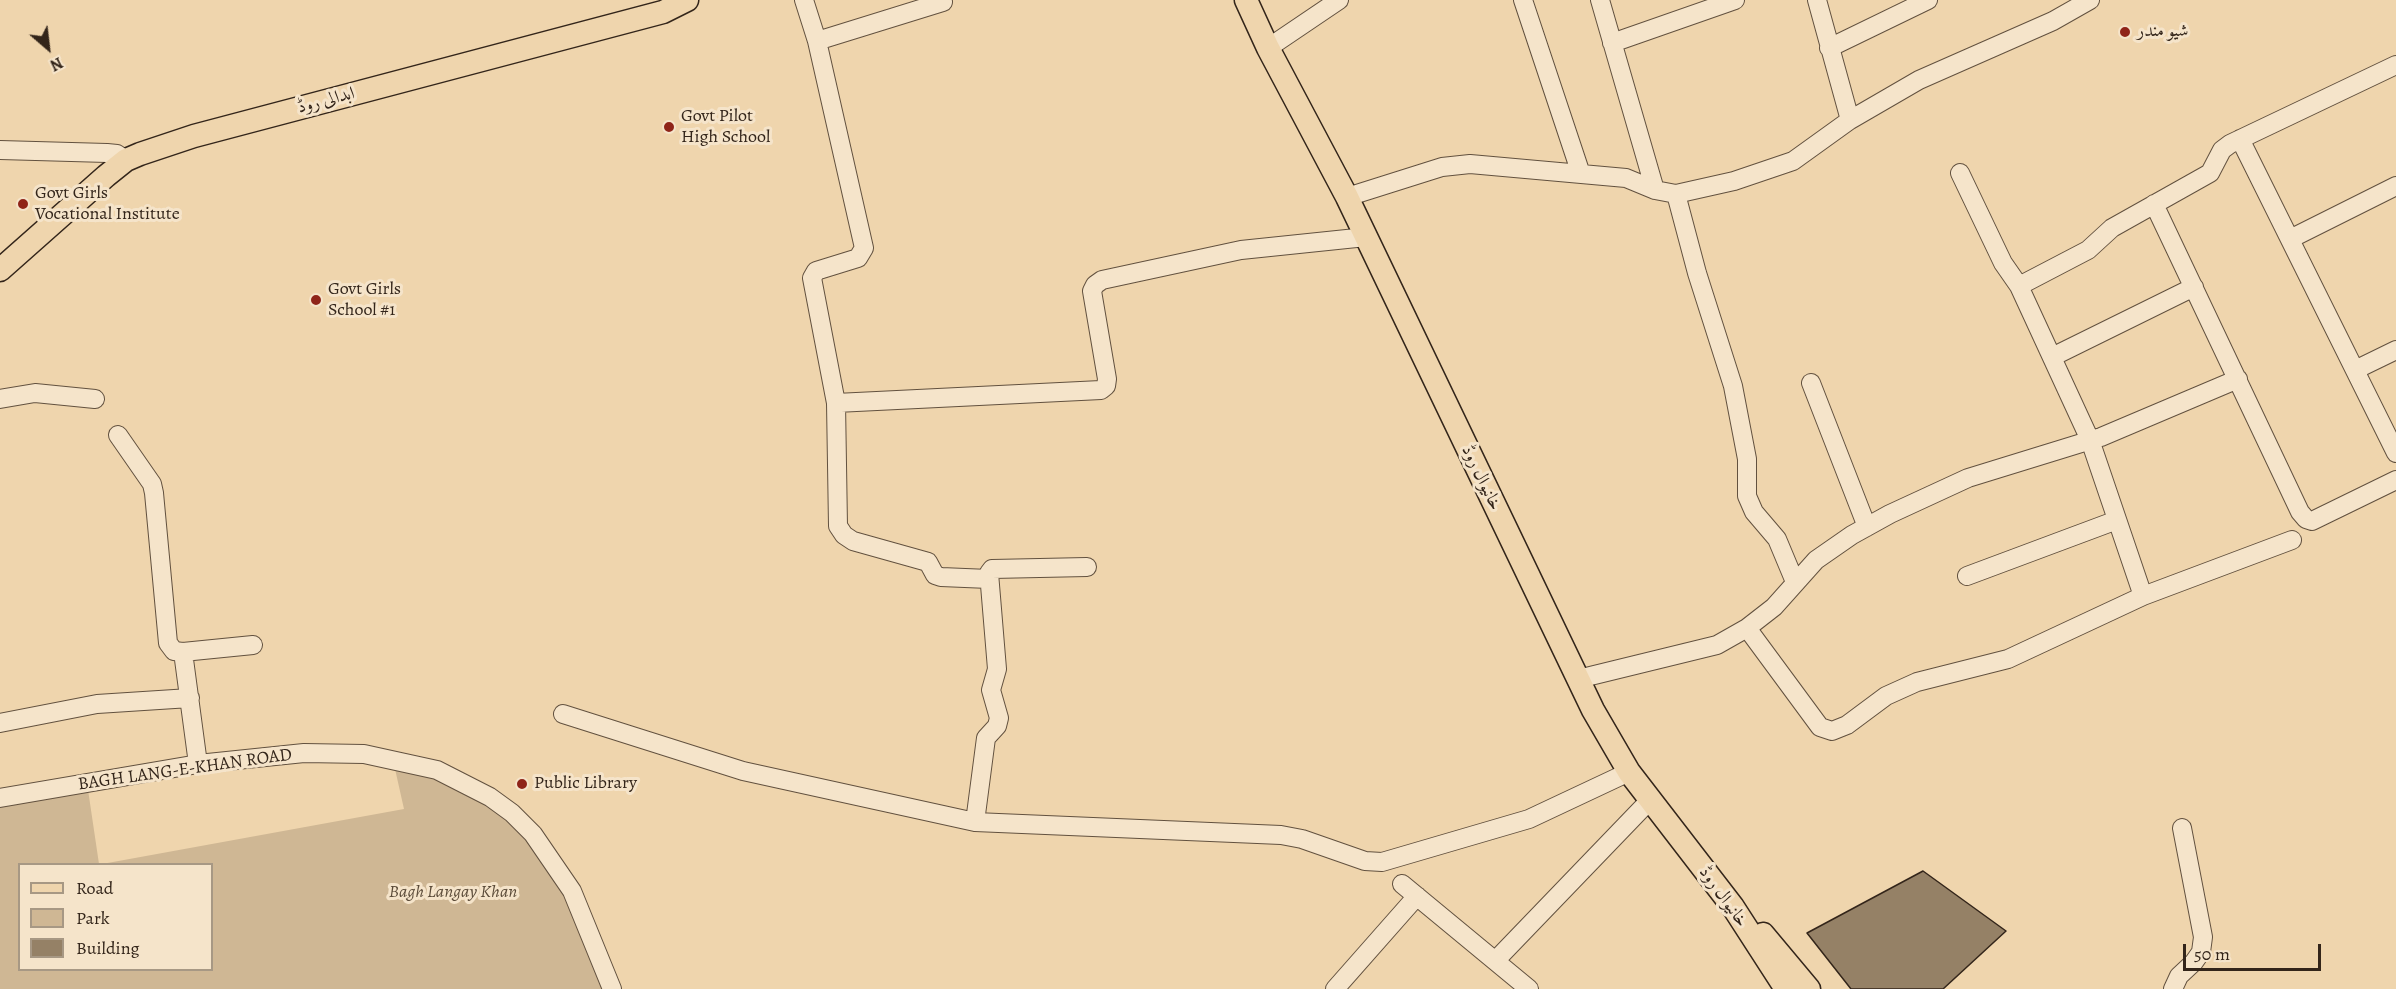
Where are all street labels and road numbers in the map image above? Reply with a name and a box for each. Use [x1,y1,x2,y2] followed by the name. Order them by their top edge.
[295,83,357,119] street label: ابدالی روڈ
[1456,442,1506,514] street label: خانیوال روڈ
[77,744,293,796] street label: BAGH LANG-E-KHAN ROAD
[1694,862,1752,932] street label: خانیوال روڈ

